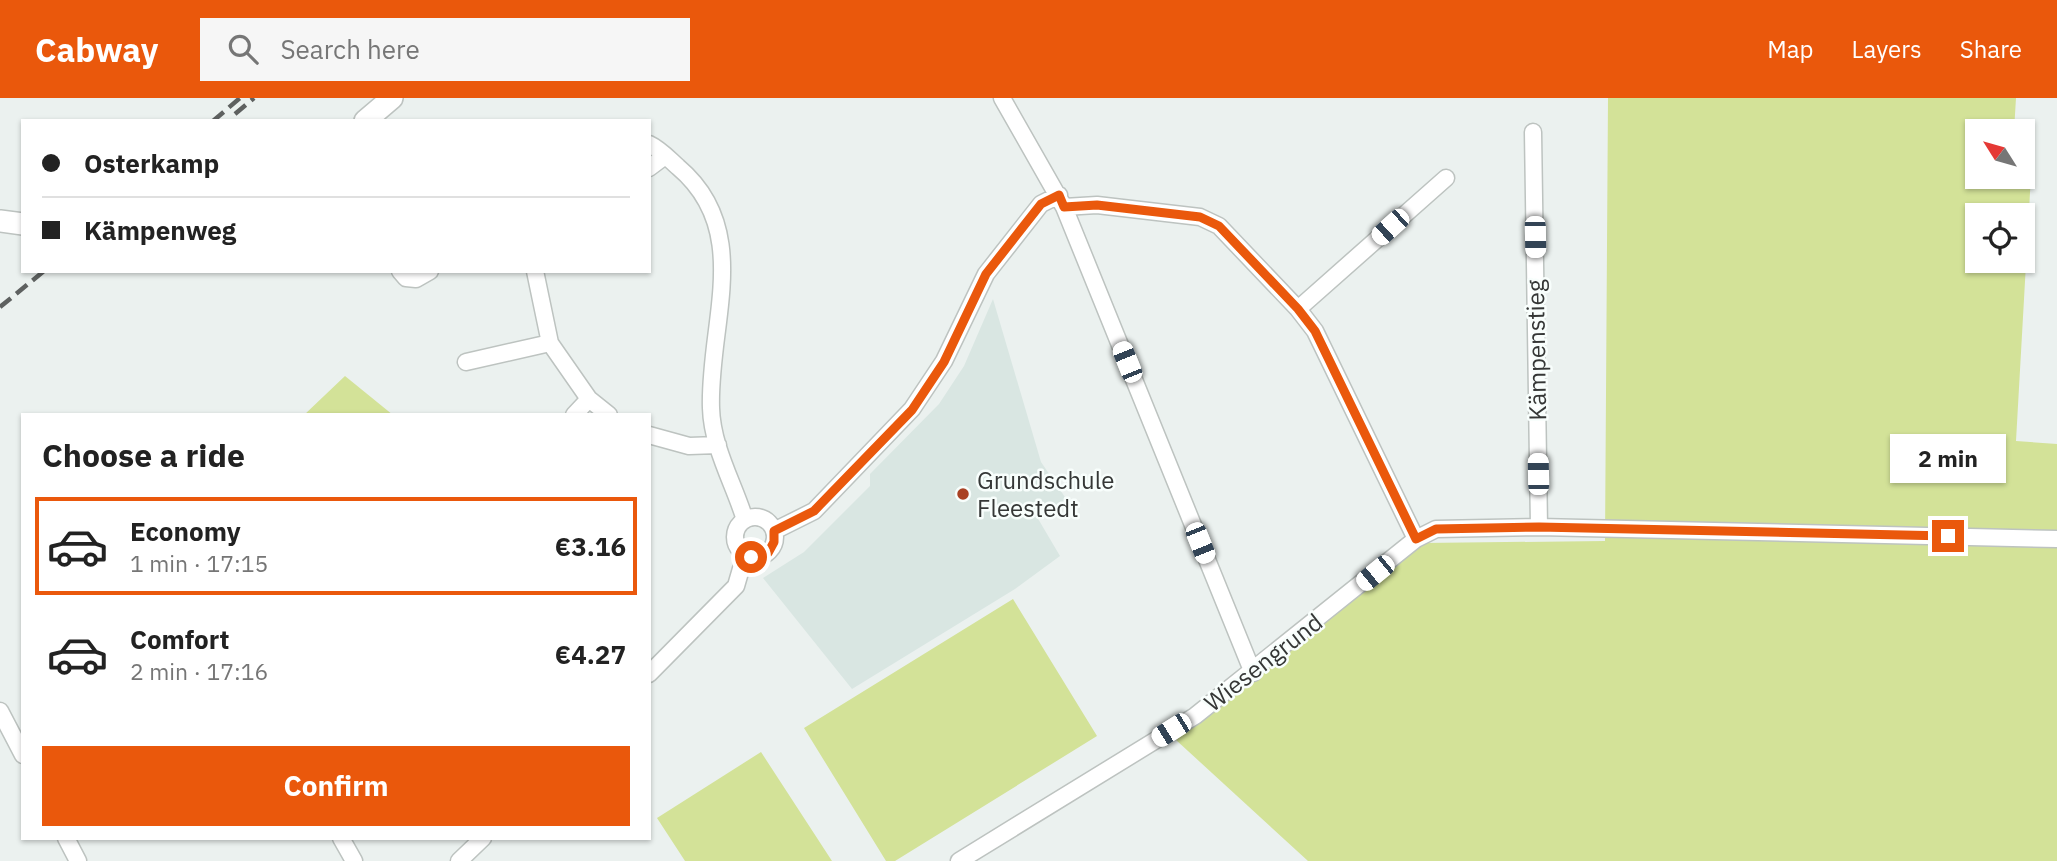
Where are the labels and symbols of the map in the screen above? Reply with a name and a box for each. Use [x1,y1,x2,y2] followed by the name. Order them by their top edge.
[1965,119,2035,189] north arrow
[1368,205,1413,249] car
[1525,216,1546,258] car
[1519,279,1553,421] street label: Kämpenstieg
[1110,339,1145,385] car
[1890,434,2006,484] callout: 2 min
[1528,453,1549,495] car
[977,464,1114,524] place label: Grundschule Fleestedt
[955,486,971,502] marker: Grundschule Fleestedt
[1183,520,1218,566] car
[1932,520,1964,552] route end
[735,541,767,573] route start
[1353,552,1398,594] car
[1197,606,1329,718] street label: Wiesengrund
[1148,710,1195,750] car

